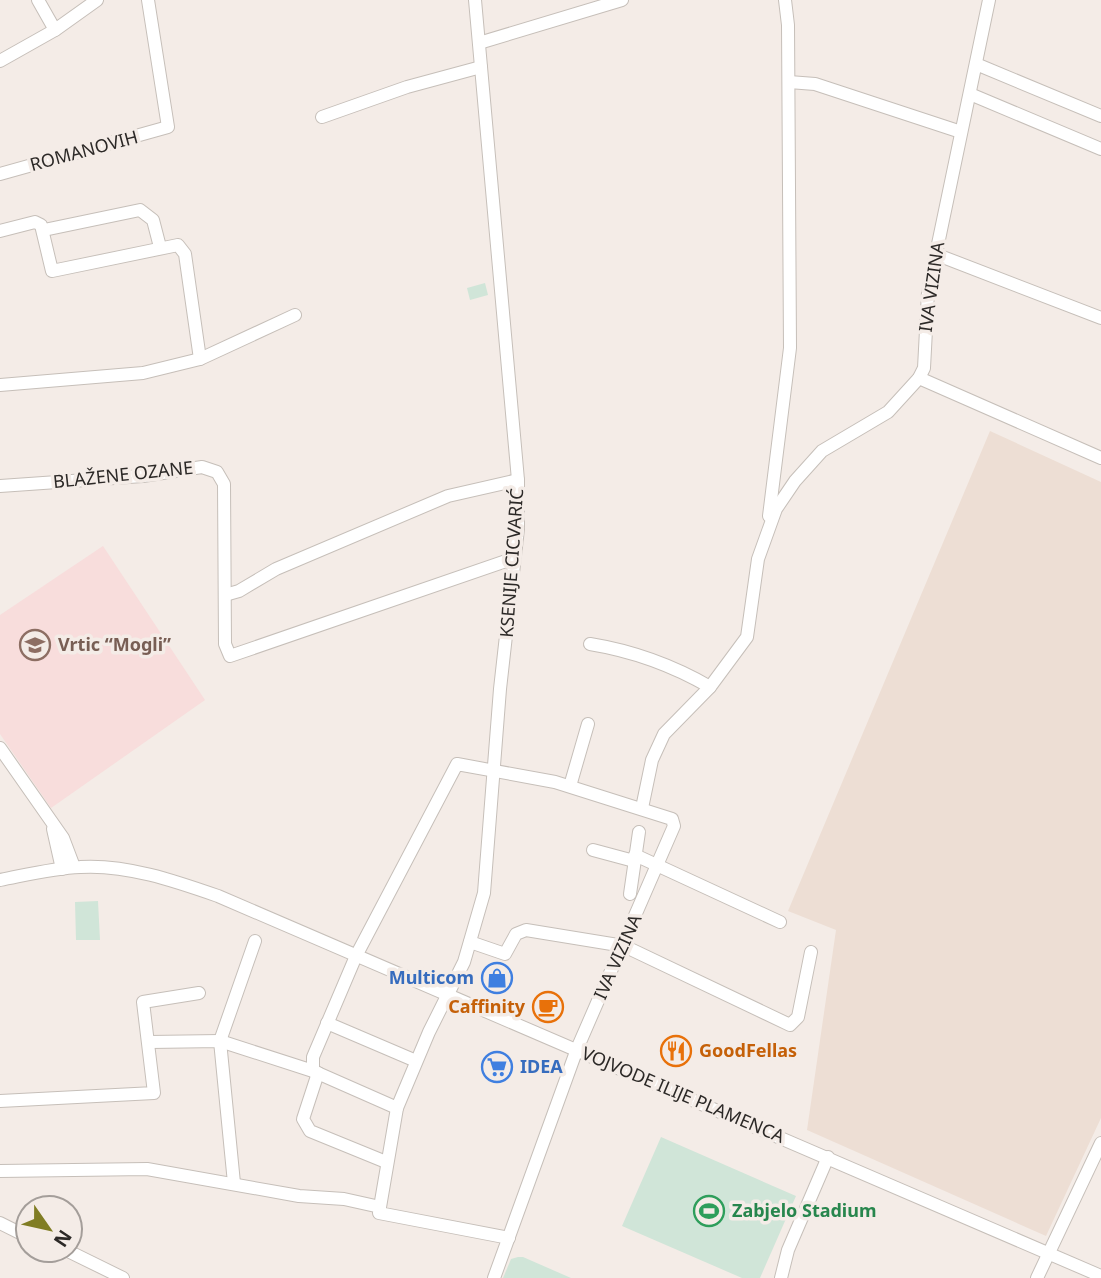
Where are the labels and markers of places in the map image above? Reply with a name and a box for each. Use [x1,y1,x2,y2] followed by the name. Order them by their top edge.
[18,628,52,662] school or university icon: Vrtic “Mogli”
[58,632,171,656] place label: Vrtic “Mogli”
[480,961,514,995] shop icon: Multicom
[389,965,474,989] place label: Multicom
[531,990,565,1024] cafe icon: Caffinity
[448,994,526,1018] place label: Caffinity
[659,1034,693,1068] restaurant icon: GoodFellas
[699,1038,797,1062] place label: GoodFellas
[480,1050,514,1084] supermarket icon: IDEA
[520,1054,563,1078] place label: IDEA
[692,1194,726,1228] sports icon: Zabjelo Stadium
[732,1198,877,1222] place label: Zabjelo Stadium

